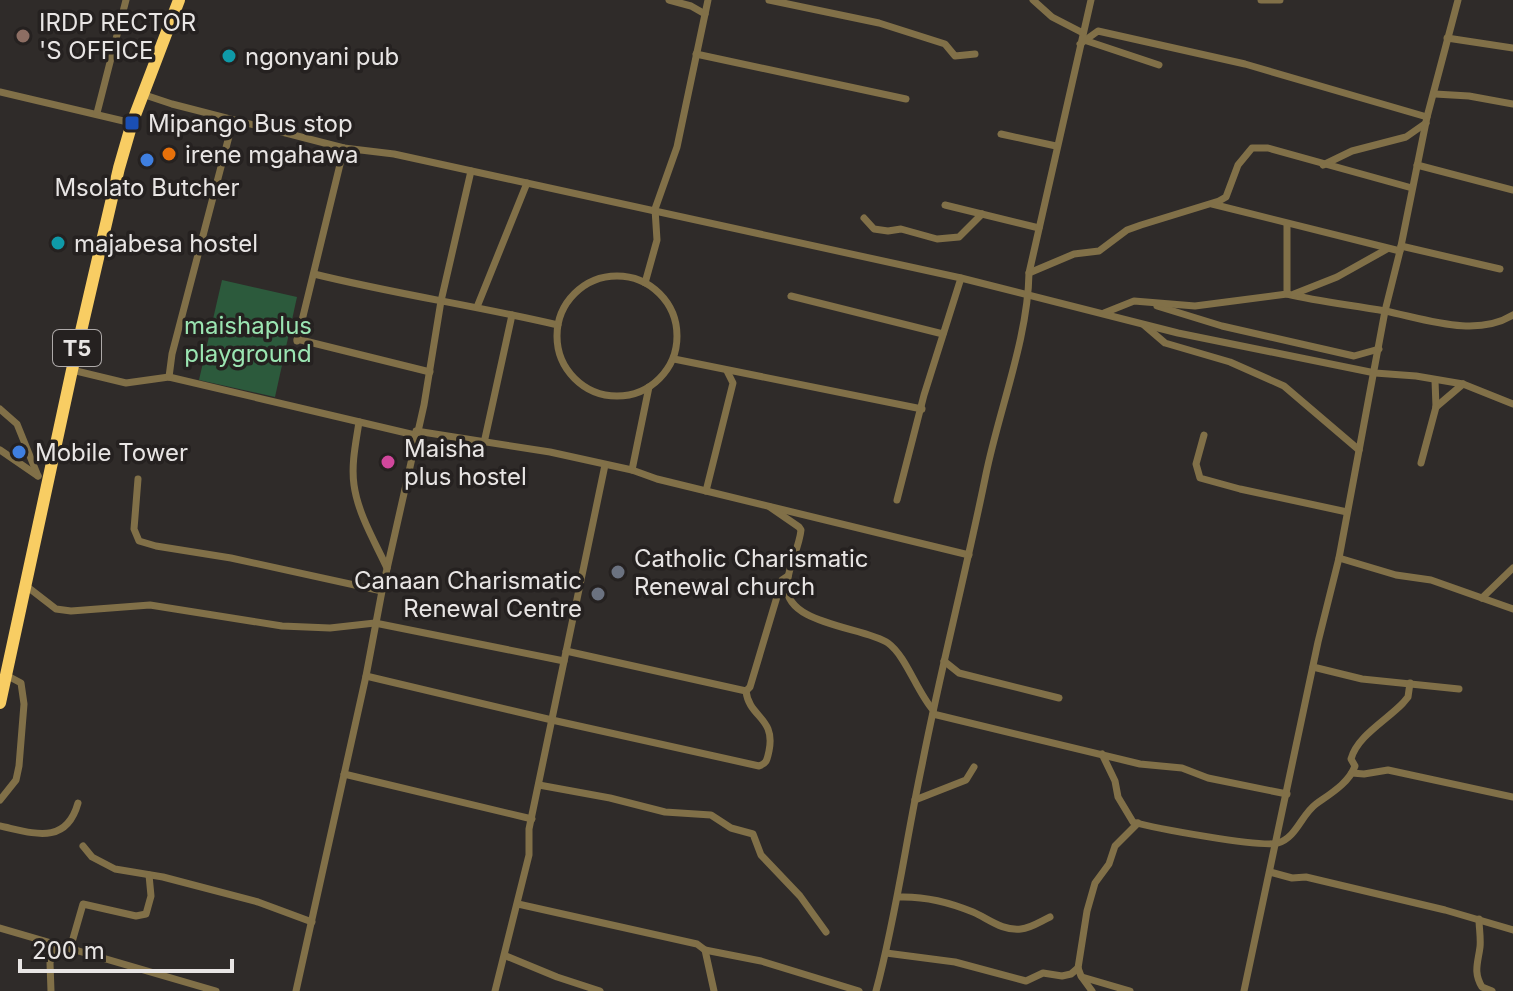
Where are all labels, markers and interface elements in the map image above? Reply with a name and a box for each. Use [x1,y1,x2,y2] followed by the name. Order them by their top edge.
[39,8,196,65] place label: IRDP RECTOR 'S OFFICE
[14,27,32,45] marker: IRDP RECTOR 'S OFFICE
[245,42,399,71] place label: ngonyani pub
[220,47,238,65] marker: ngonyani pub
[148,109,353,138] place label: Mipango Bus stop
[123,114,141,132] marker: Mipango Bus stop
[185,140,358,169] place label: irene mgahawa
[160,145,178,163] marker: irene mgahawa
[138,151,156,169] marker: Msolato Butcher
[54,173,240,202] place label: Msolato Butcher
[74,229,258,258] place label: majabesa hostel
[49,234,67,252] marker: majabesa hostel
[184,311,312,368] park label: maishaplus playground
[53,330,101,366] road number: T5
[404,434,527,491] place label: Maisha plus hostel
[35,438,188,467] place label: Mobile Tower
[10,443,28,461] marker: Mobile Tower
[379,453,397,471] marker: Maisha plus hostel
[634,544,869,601] place label: Catholic Charismatic Renewal church
[609,563,627,581] marker: Catholic Charismatic Renewal church
[354,566,582,623] place label: Canaan Charismatic Renewal Centre
[589,585,607,603] marker: Canaan Charismatic Renewal Centre
[20,923,232,973] scale bar
[32,936,105,965] text: 200 m

